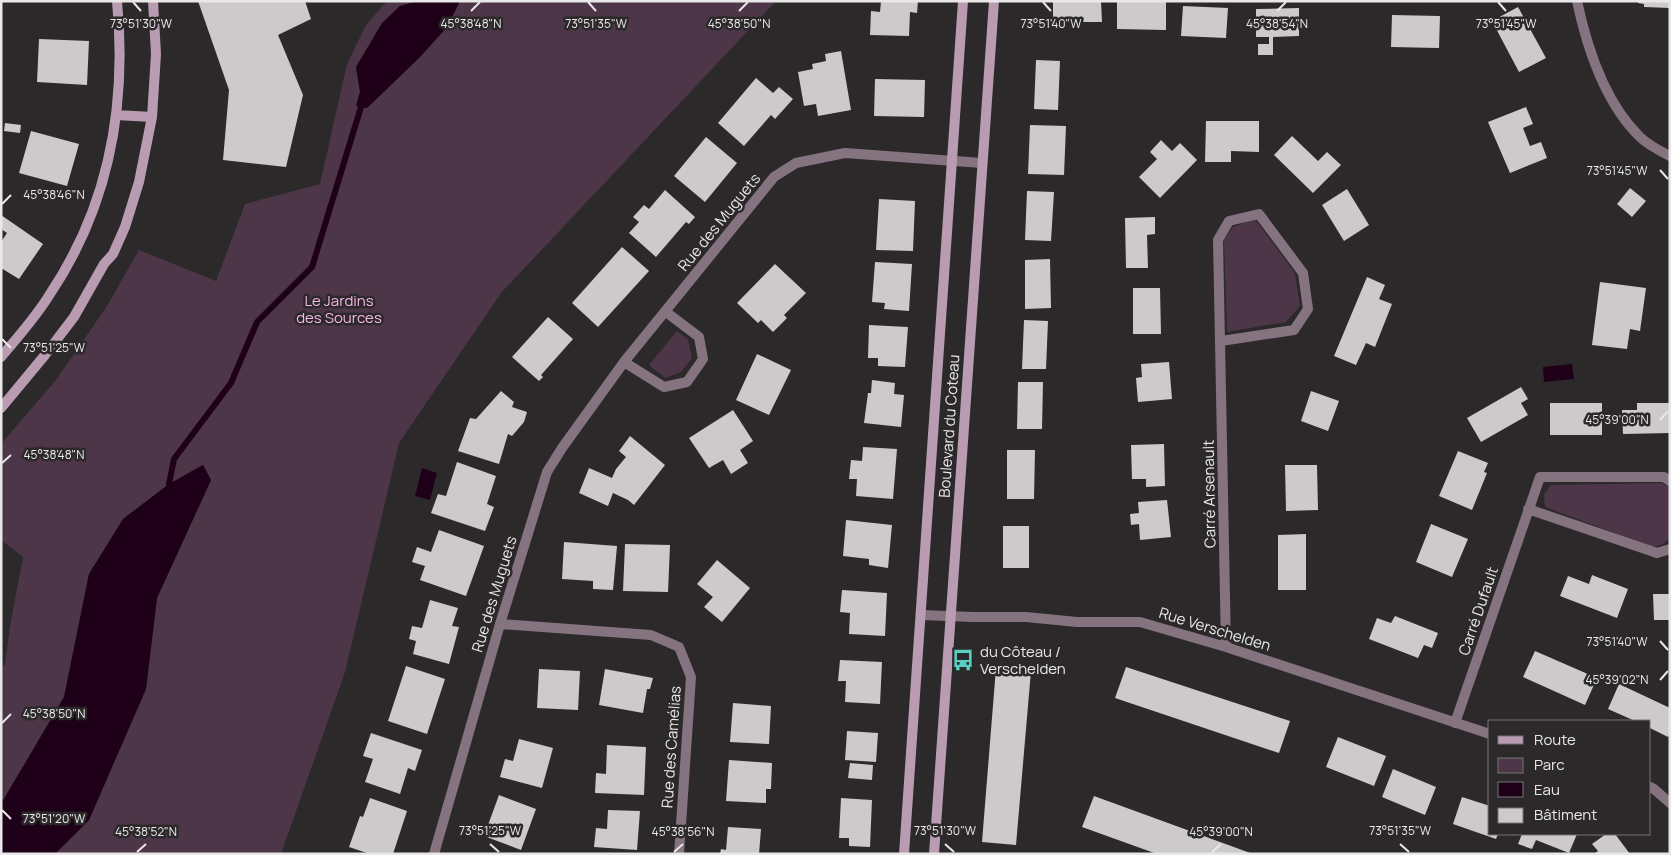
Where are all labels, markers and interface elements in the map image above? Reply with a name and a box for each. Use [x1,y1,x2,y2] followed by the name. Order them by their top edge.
[110,15,173,32] text: 73°51'30"W
[440,15,502,32] text: 45°38'48"N
[565,15,628,32] text: 73°51'35"W
[708,15,770,32] text: 45°38'50"N
[1020,15,1082,32] text: 73°51'40"W
[1246,15,1308,32] text: 45°38'54"N
[1476,15,1537,32] text: 73°51'45"W
[1587,162,1648,179] text: 73°51'45"W
[673,168,765,275] street label: Rue des Muguets
[23,186,85,203] text: 45°38'46"N
[296,290,382,328] park label: Le Jardins des Sources
[23,339,86,356] text: 73°51'25"W
[934,354,964,498] street label: Boulevard du Coteau
[1585,411,1649,428] text: 45°39'00"N
[1198,440,1220,548] street label: Carré Arsenault
[23,446,85,463] text: 45°38'48"N
[466,533,522,655] street label: Rue des Muguets
[1453,564,1503,658] street label: Carré Dufault
[1157,602,1274,656] street label: Rue Verschelden
[1586,633,1648,650] text: 73°51'40"W
[980,641,1066,679] place label: du Côteau / Verschelden
[950,647,976,673] bus stop icon: du Côteau / Verschelden
[1585,671,1649,688] text: 45°39'02"N
[656,685,686,809] street label: Rue des Camélias
[23,705,85,722] text: 45°38'50"N
[1488,720,1651,835] legend
[1534,729,1576,750] text: Route
[1534,754,1565,775] text: Parc
[1534,779,1560,800] text: Eau
[1534,804,1597,825] text: Bâtiment
[23,810,86,827] text: 73°51'20"W
[459,822,522,839] text: 73°51'25"W
[914,822,977,839] text: 73°51'30"W
[1369,822,1432,839] text: 73°51'35"W
[115,823,177,840] text: 45°38'52"N
[652,823,714,840] text: 45°38'56"N
[1189,823,1253,840] text: 45°39'00"N

